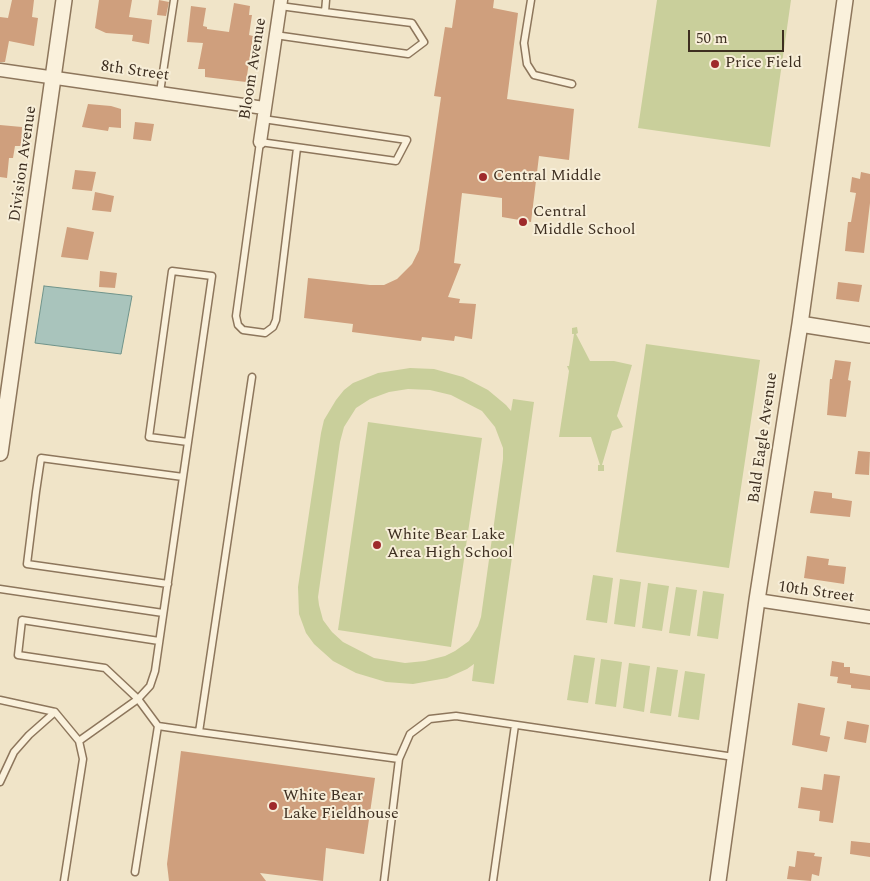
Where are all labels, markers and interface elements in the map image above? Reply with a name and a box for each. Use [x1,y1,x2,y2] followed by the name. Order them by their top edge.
[236,17,272,121] street label: Bloom Avenue
[690,20,786,52] scale bar
[696,27,728,50] text: 50 m
[725,54,802,74] place label: Price Field
[100,58,170,86] street label: 8th Street
[709,58,721,70] marker: Price Field
[6,105,42,223] street label: Division Avenue
[493,167,601,187] place label: Central Middle
[477,171,489,183] marker: Central Middle
[533,203,636,241] place label: Central Middle School
[517,216,529,228] marker: Central Middle School
[745,371,783,505] street label: Bald Eagle Avenue
[387,526,513,564] place label: White Bear Lake Area High School
[371,539,383,551] marker: White Bear Lake Area High School
[777,578,855,608] street label: 10th Street
[283,787,399,825] place label: White Bear Lake Fieldhouse
[267,800,279,812] marker: White Bear Lake Fieldhouse

